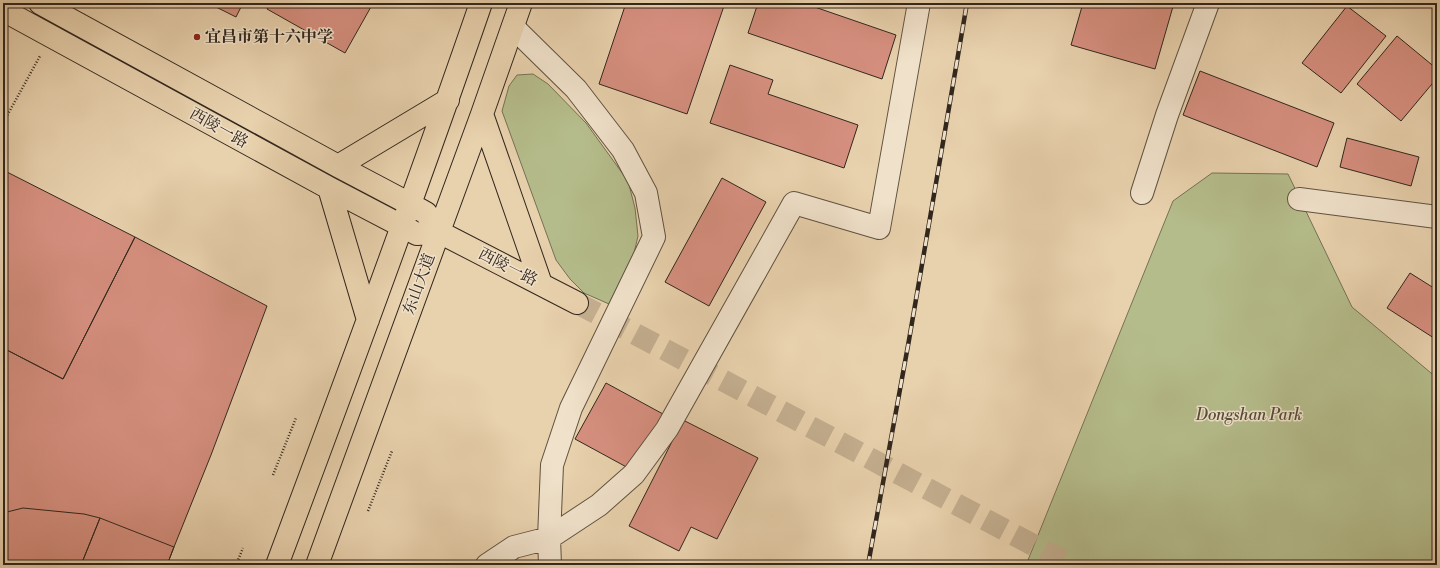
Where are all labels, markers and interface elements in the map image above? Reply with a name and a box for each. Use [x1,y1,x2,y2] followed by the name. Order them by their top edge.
[205,27,333,47] place label: 宜昌市第十六中学
[192,32,202,42] marker: 宜昌市第十六中学
[186,104,252,152] street label: 西陵一路
[475,244,541,290] street label: 西陵一路
[399,251,439,317] street label: 东山大道
[1195,405,1302,425] park label: Dongshan Park

